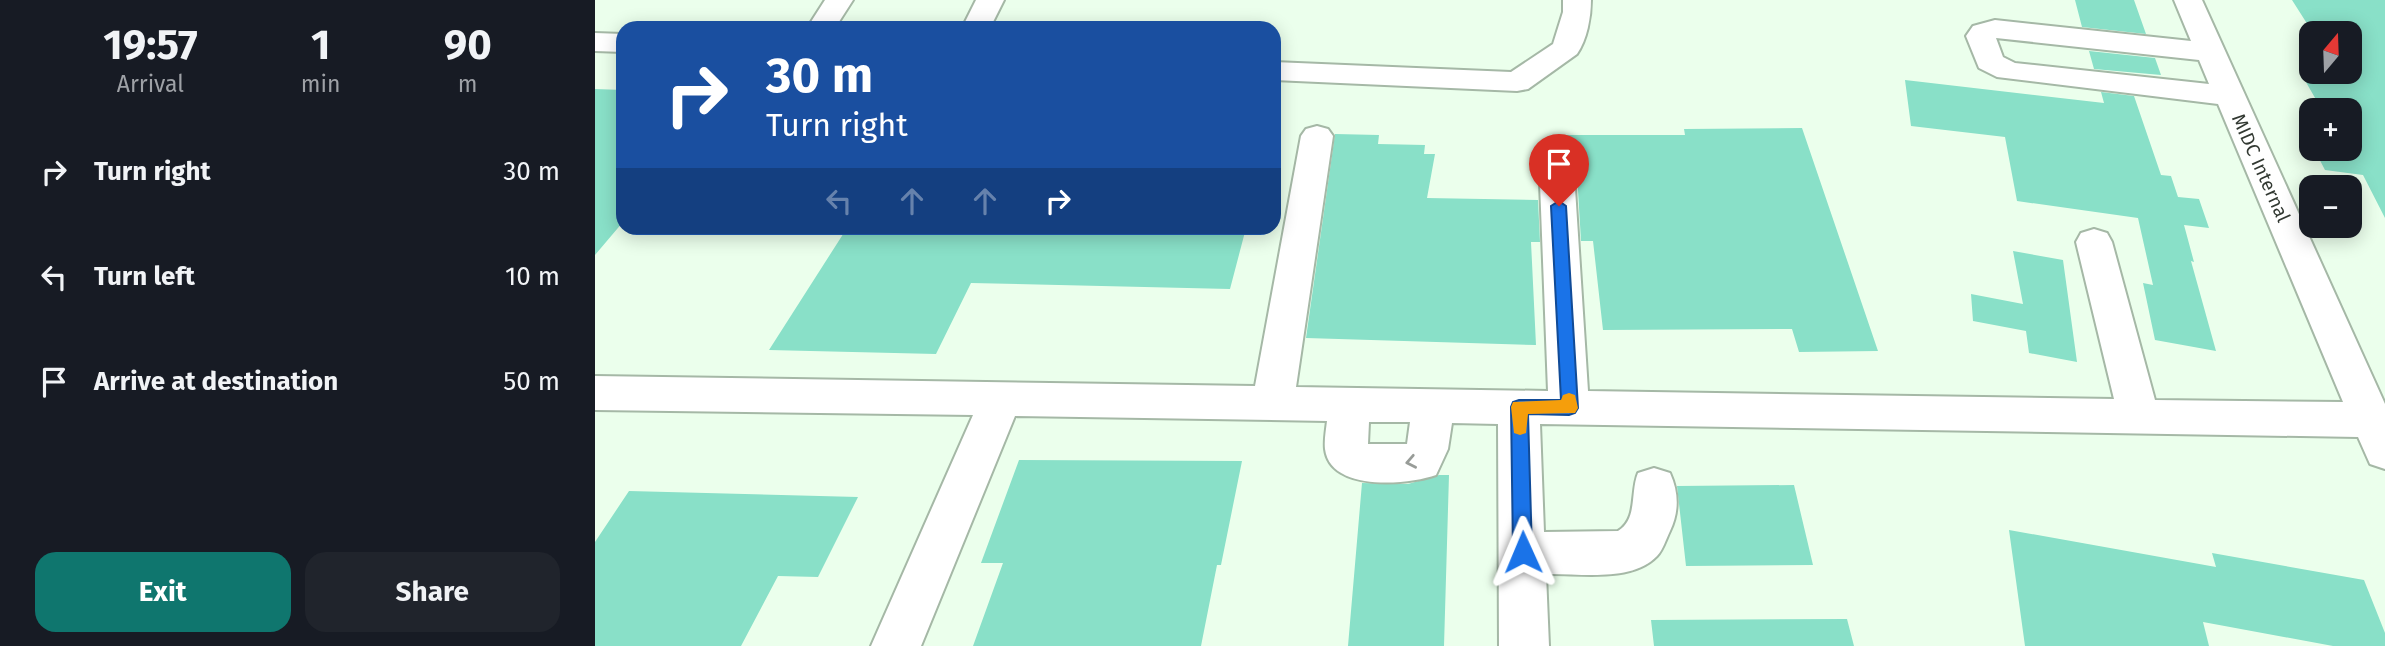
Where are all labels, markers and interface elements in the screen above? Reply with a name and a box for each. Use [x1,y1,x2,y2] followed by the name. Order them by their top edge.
[103,20,198,70] text: 19:57
[311,20,330,70] text: 1
[444,20,492,70] text: 90
[2299,21,2363,84] north arrow
[2299,21,2362,238] map controls
[766,46,873,105] text: 30 m
[651,49,742,140] icon: right
[117,70,184,98] text: Arrival
[301,70,340,98] text: min
[458,70,478,98] text: m
[2299,98,2362,161] button: +
[766,106,908,144] text: Turn right
[2227,110,2295,226] street label: MIDC Internal
[1529,134,1589,206] pin
[1540,145,1578,183] icon: arrive
[35,153,73,191] icon: right
[94,156,211,187] text: Turn right
[503,156,560,187] text: 30 m
[2299,175,2362,238] button: −
[820,182,858,220] icon: left
[893,182,931,220] icon: ahead
[966,182,1004,220] icon: ahead
[1039,182,1077,220] icon: right
[35,258,73,296] icon: left
[94,261,195,292] text: Turn left
[505,261,560,292] text: 10 m
[35,363,73,401] icon: arrive
[94,366,338,397] text: Arrive at destination
[503,366,560,397] text: 50 m
[1405,454,1417,469] one-way arrow
[1486,515,1560,589] position arrow
[35,552,291,632] button: Exit
[305,552,560,632] button: Share

